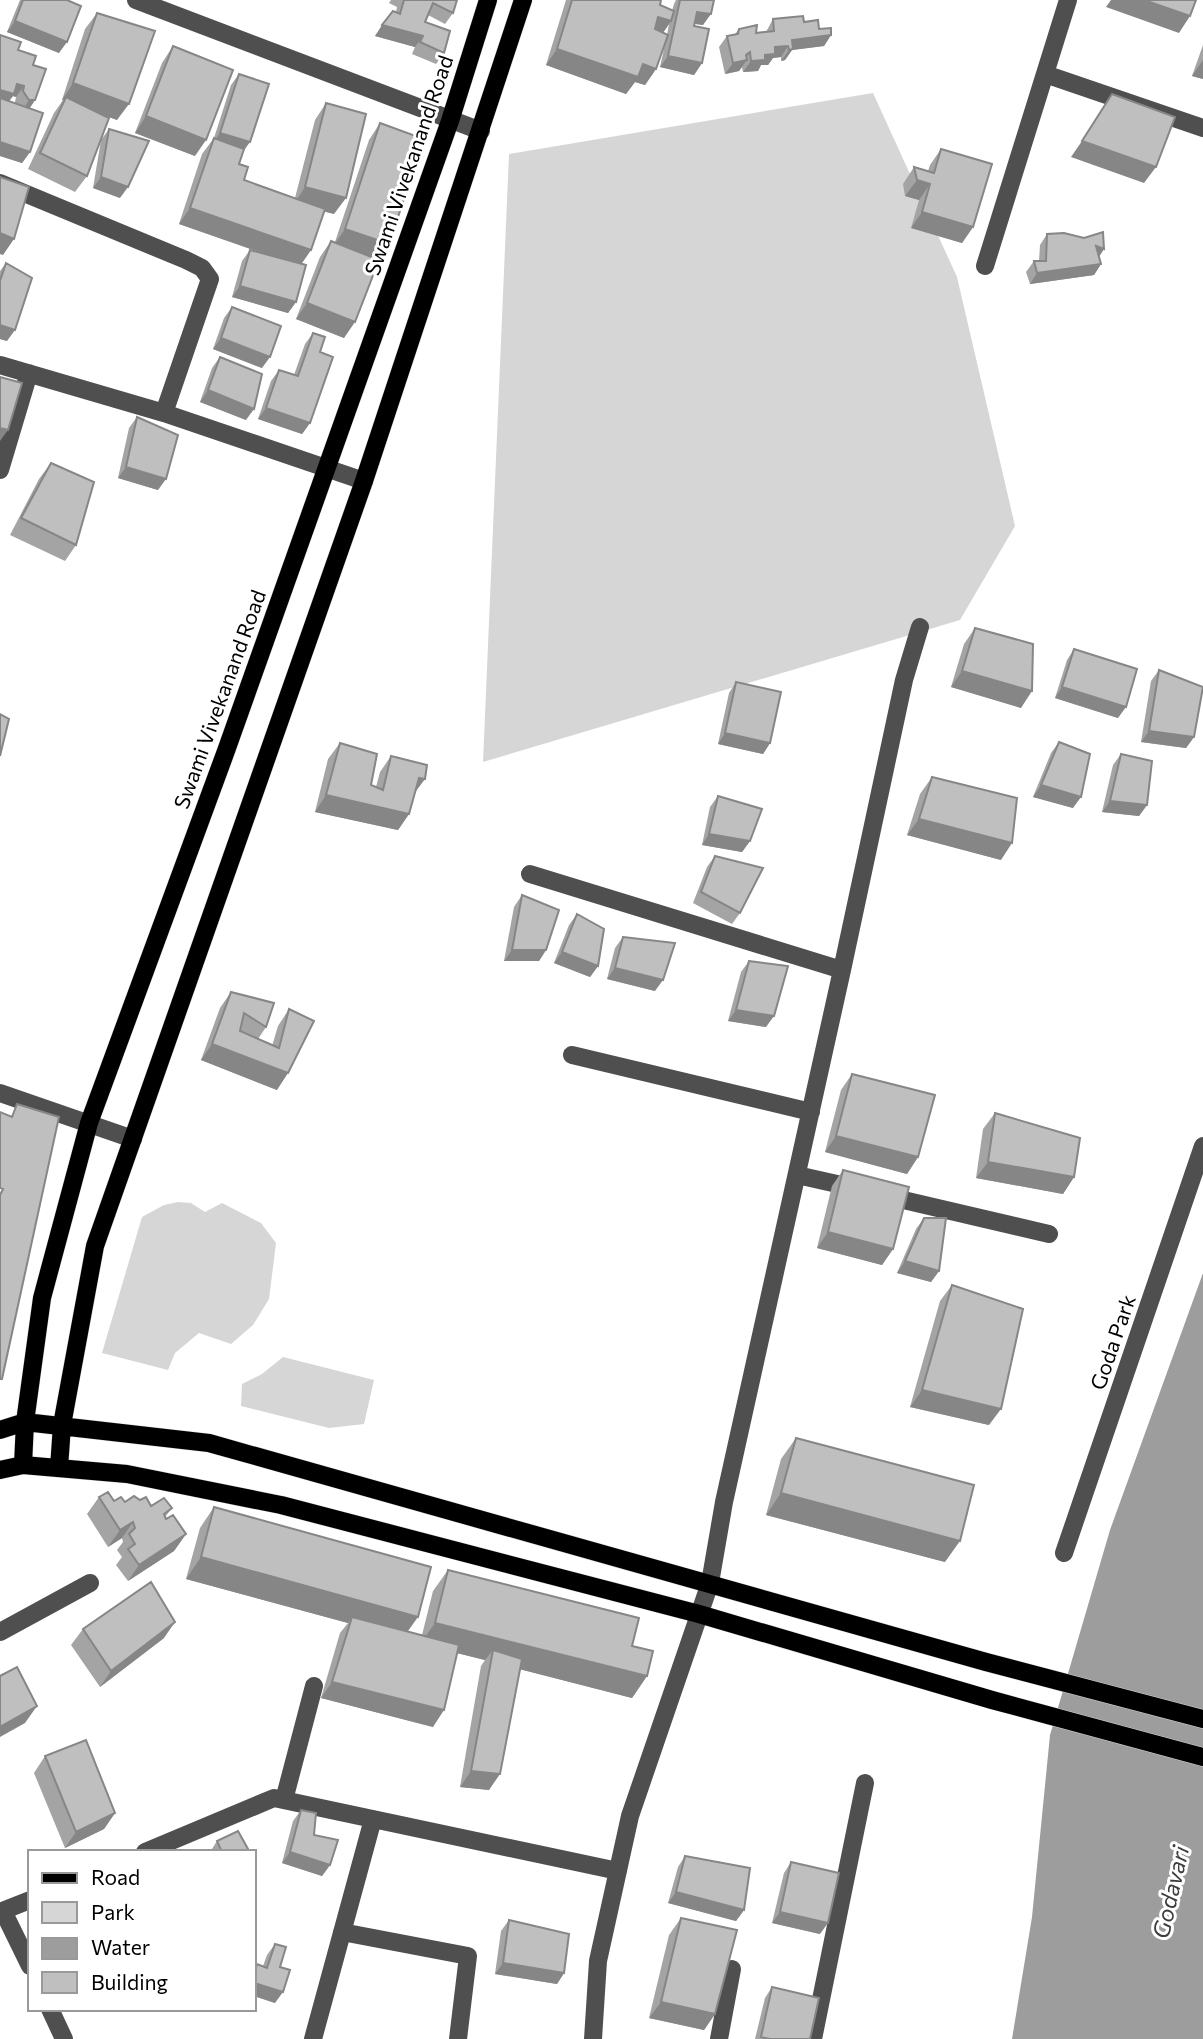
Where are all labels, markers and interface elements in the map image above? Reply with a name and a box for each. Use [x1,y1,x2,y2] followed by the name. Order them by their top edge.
[359,52,457,278] street label: Swami Vivekanand Road
[168,586,270,812] street label: Swami Vivekanand Road
[1084,1291,1140,1393] street label: Goda Park
[1146,1842,1194,1941] water label: Godavari
[28,1850,256,2011] legend
[91,1864,140,1889] text: Road
[91,1899,135,1924] text: Park
[91,1934,150,1959] text: Water
[91,1969,168,1994] text: Building

